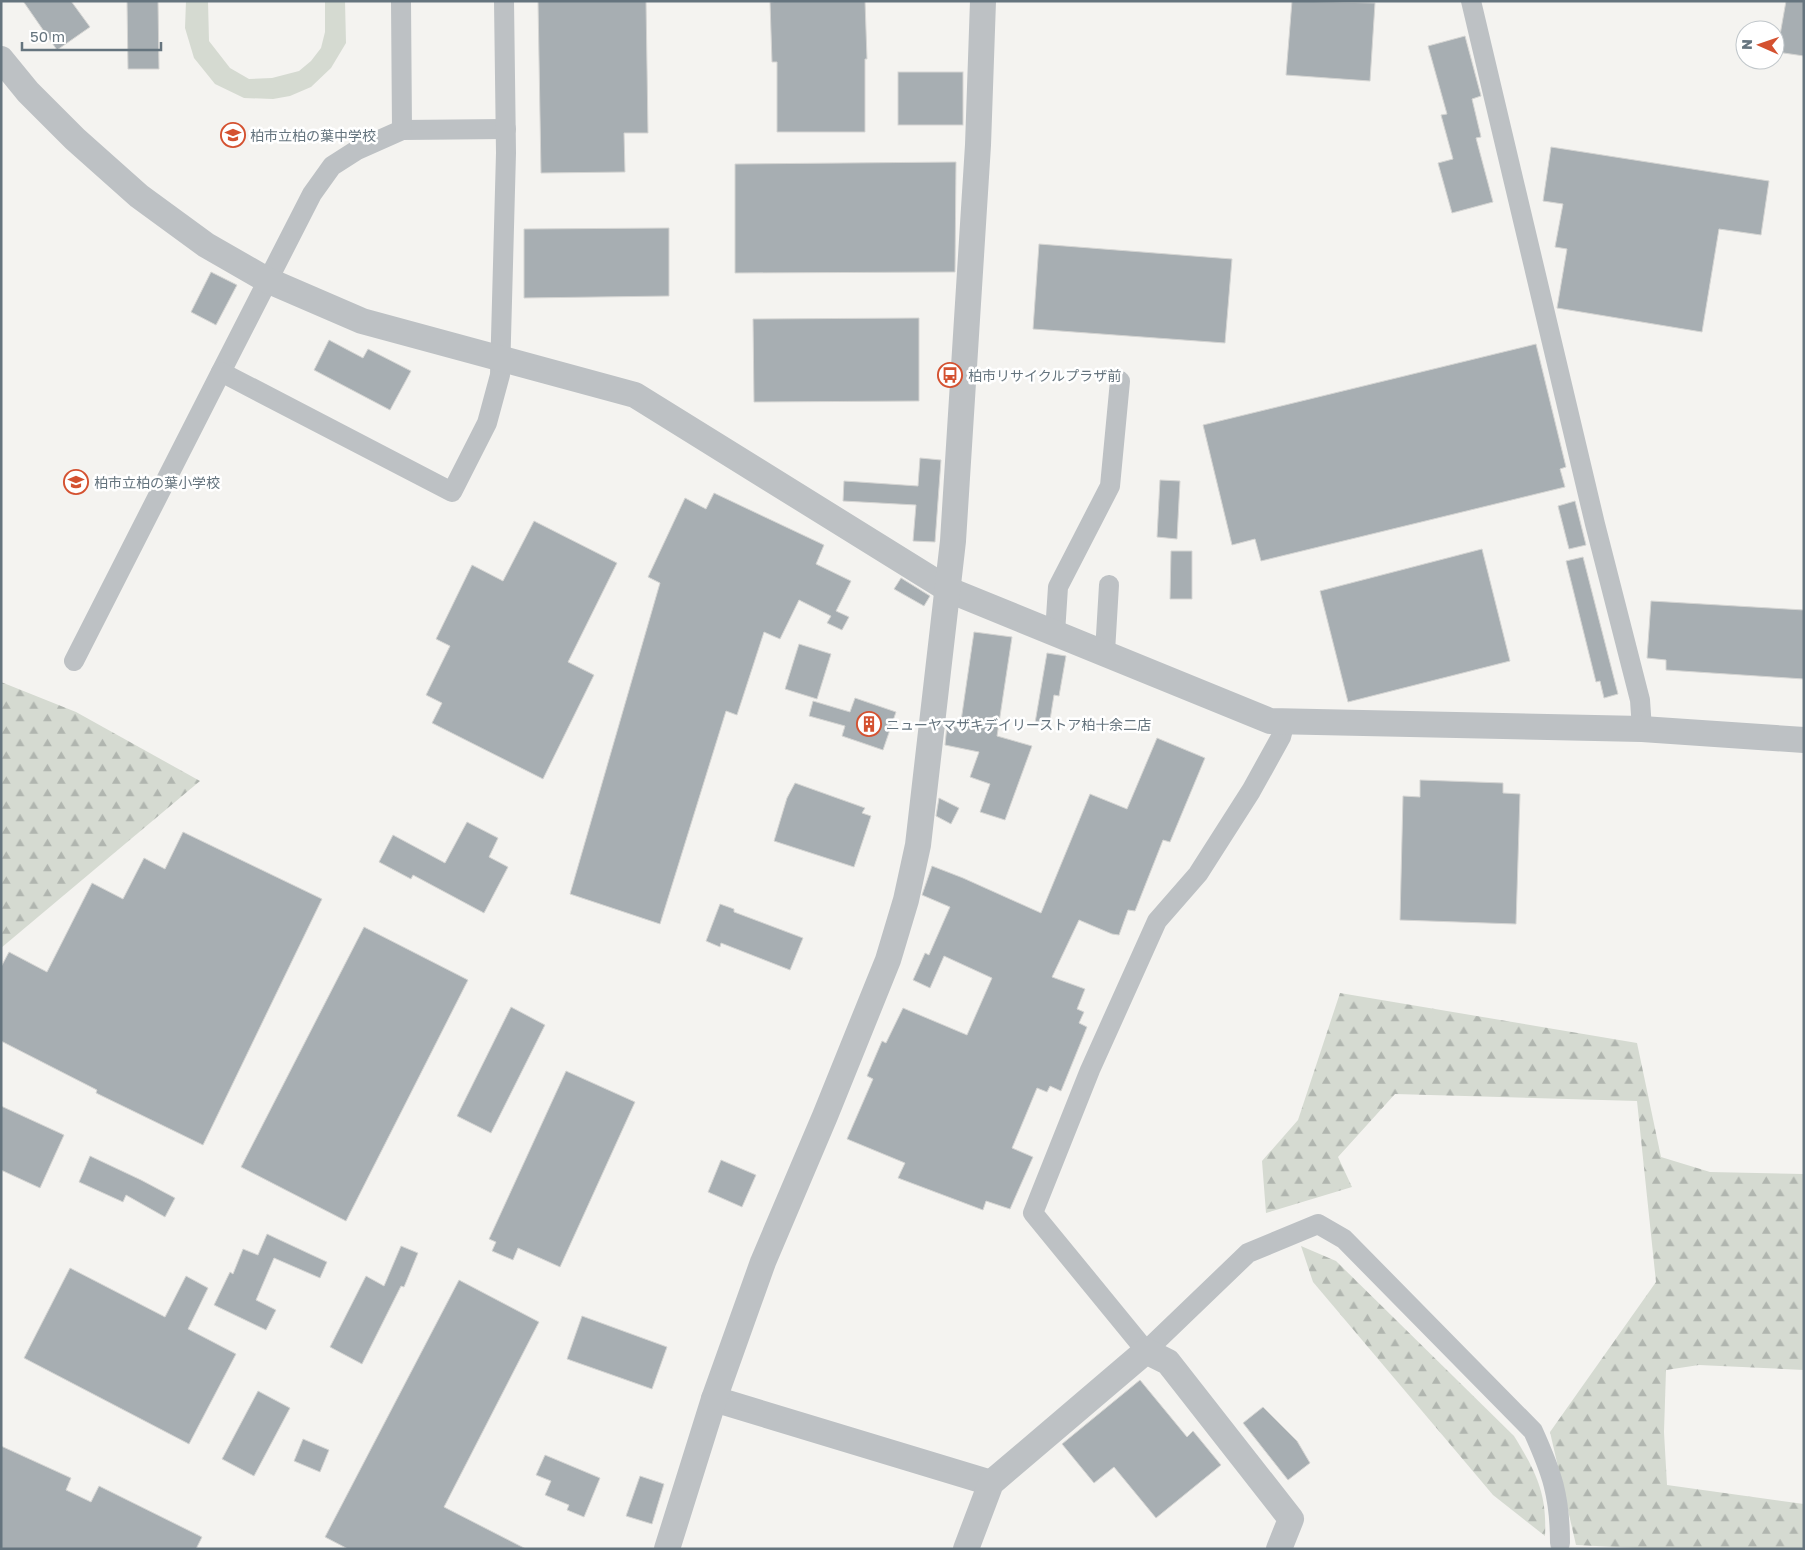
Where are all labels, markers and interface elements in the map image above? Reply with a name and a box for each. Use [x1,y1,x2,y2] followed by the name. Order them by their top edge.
[22,20,161,52] scale bar
[1735,20,1785,70] north arrow
[30,27,65,45] text: 50 m
[1738,39,1755,50] text: N
[220,122,246,148] school or university icon: 柏市立柏の葉中学校
[250,127,376,144] place label: 柏市立柏の葉中学校
[937,362,963,388] bus stop icon: 柏市リサイクルプラザ前
[968,367,1121,384] place label: 柏市リサイクルプラザ前
[63,469,89,495] school or university icon: 柏市立柏の葉小学校
[94,474,220,491] place label: 柏市立柏の葉小学校
[856,711,882,737] building icon: ニューヤマザキデイリーストア柏十余二店
[886,716,1151,733] place label: ニューヤマザキデイリーストア柏十余二店

